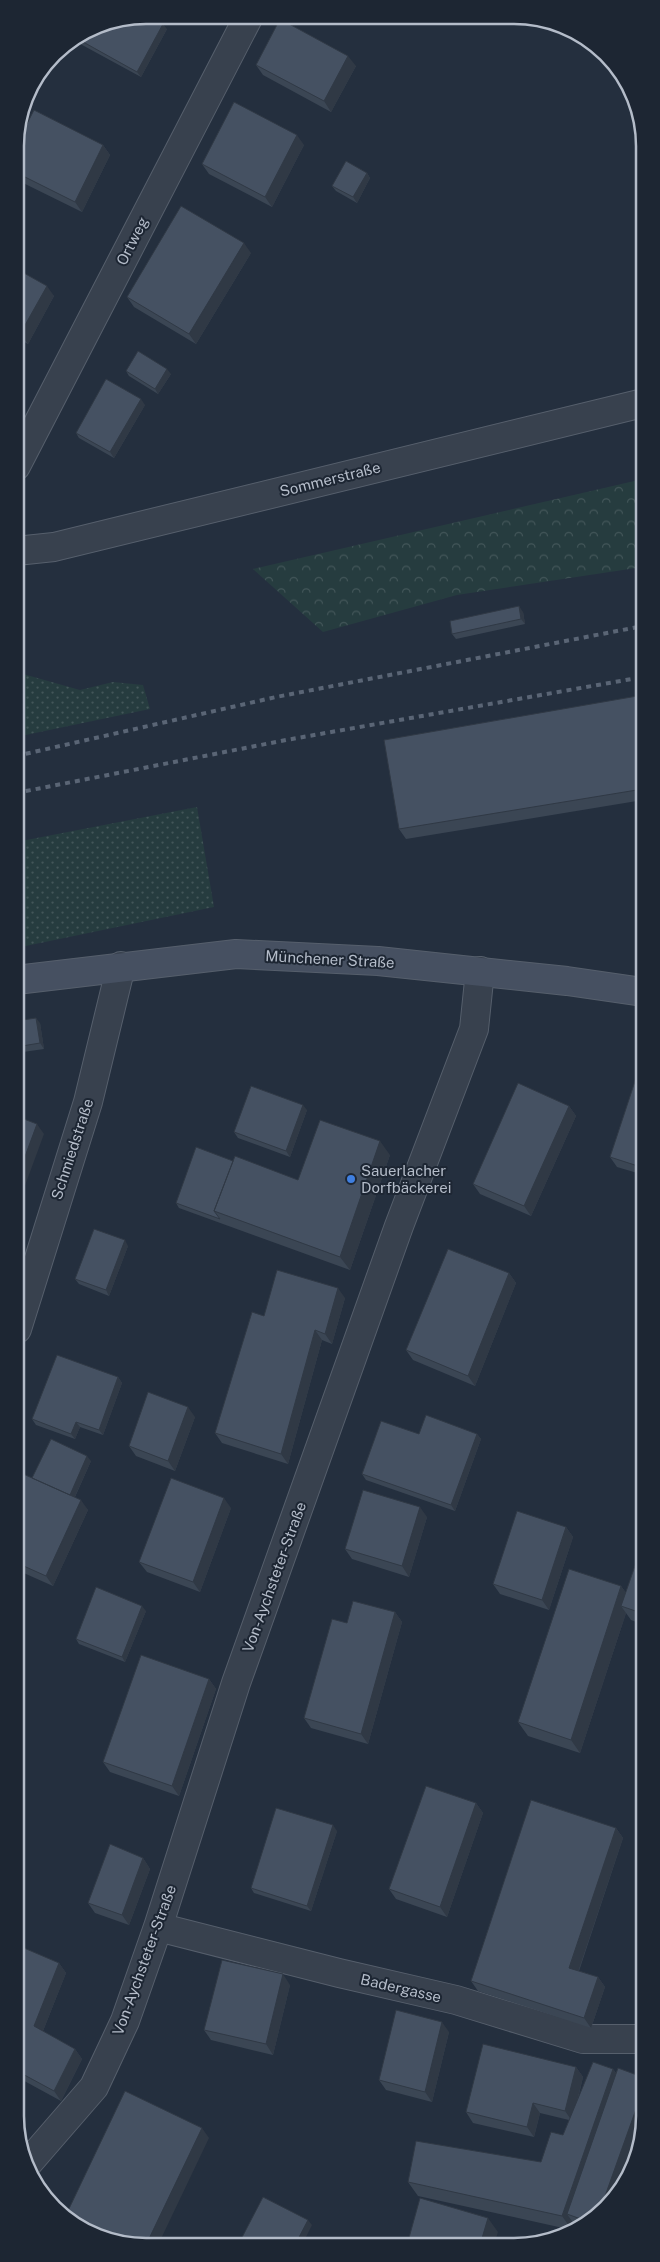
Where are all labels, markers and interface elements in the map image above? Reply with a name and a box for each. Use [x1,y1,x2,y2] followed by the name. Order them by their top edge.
[113,214,151,268] street label: Ortweg
[278,458,382,500] street label: Sommerstraße
[265,947,395,971] street label: Münchener Straße
[48,1096,96,1202] street label: Schmiedstraße
[361,1162,452,1196] place label: Sauerlacher Dorfbäckerei
[345,1173,357,1185] marker: Sauerlacher Dorfbäckerei
[239,1500,309,1654] street label: Von-Aychsteter-Straße
[109,1883,179,2037] street label: Von-Aychsteter-Straße
[359,1970,443,2006] street label: Badergasse

